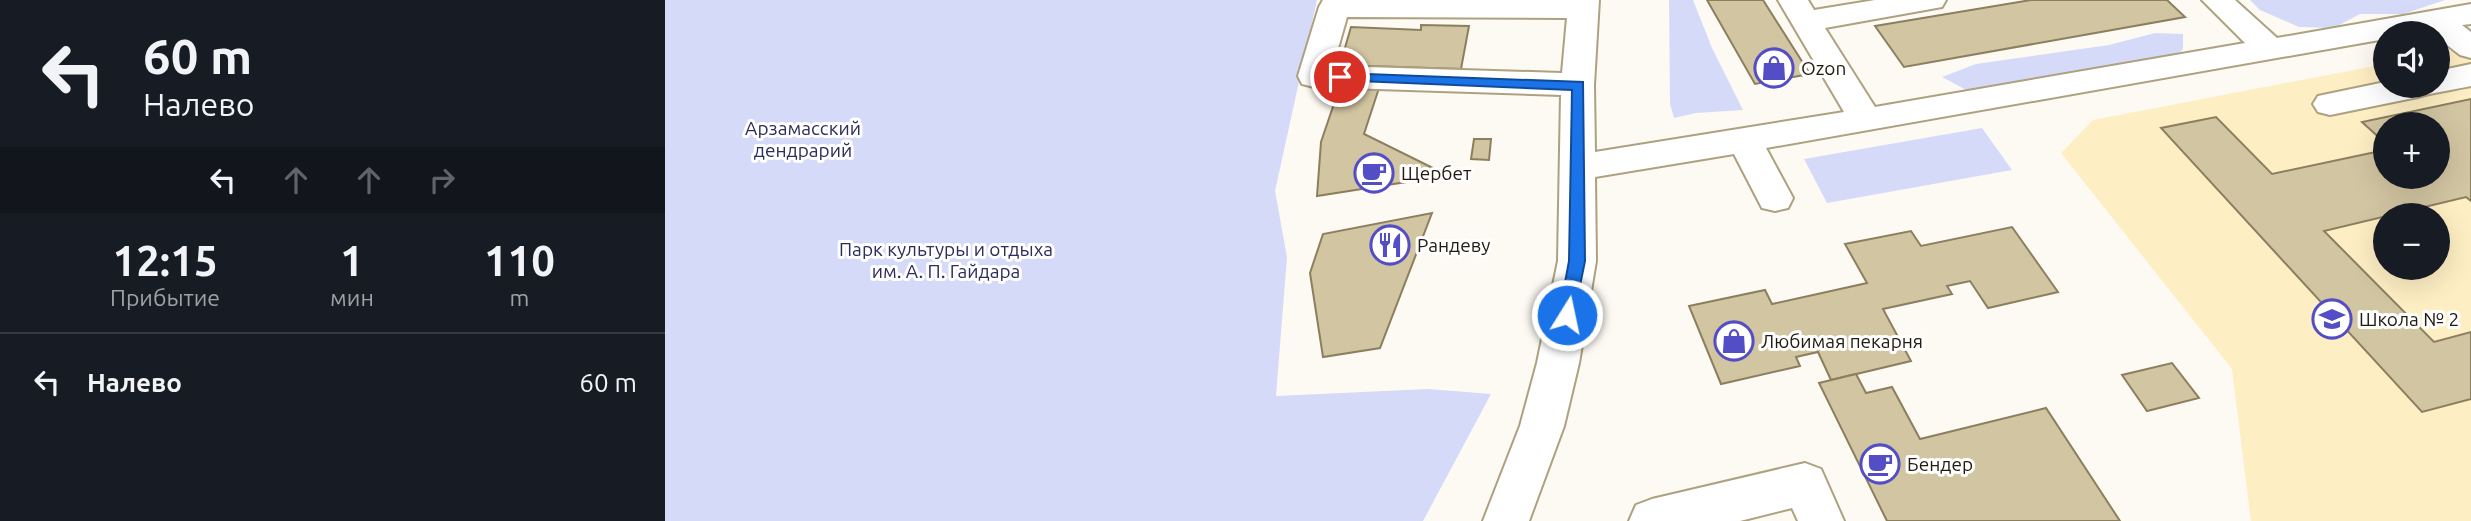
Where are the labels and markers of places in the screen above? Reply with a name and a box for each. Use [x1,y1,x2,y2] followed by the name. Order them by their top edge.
[1310,47,1370,107] pin
[1753,47,1795,89] shop icon: Ozon
[1801,57,1846,79] place label: Ozon
[1353,152,1395,194] cafe icon: Щербет
[1401,162,1472,184] place label: Щербет
[1369,224,1411,266] restaurant icon: Рандеву
[1417,234,1490,256] place label: Рандеву
[2311,298,2353,340] school or university icon: Школа № 2
[2359,308,2459,330] place label: Школа № 2
[1713,320,1755,362] shop icon: Любимая пекарня
[1761,330,1923,352] place label: Любимая пекарня
[1859,443,1901,485] cafe icon: Бендер
[1907,453,1973,475] place label: Бендер

